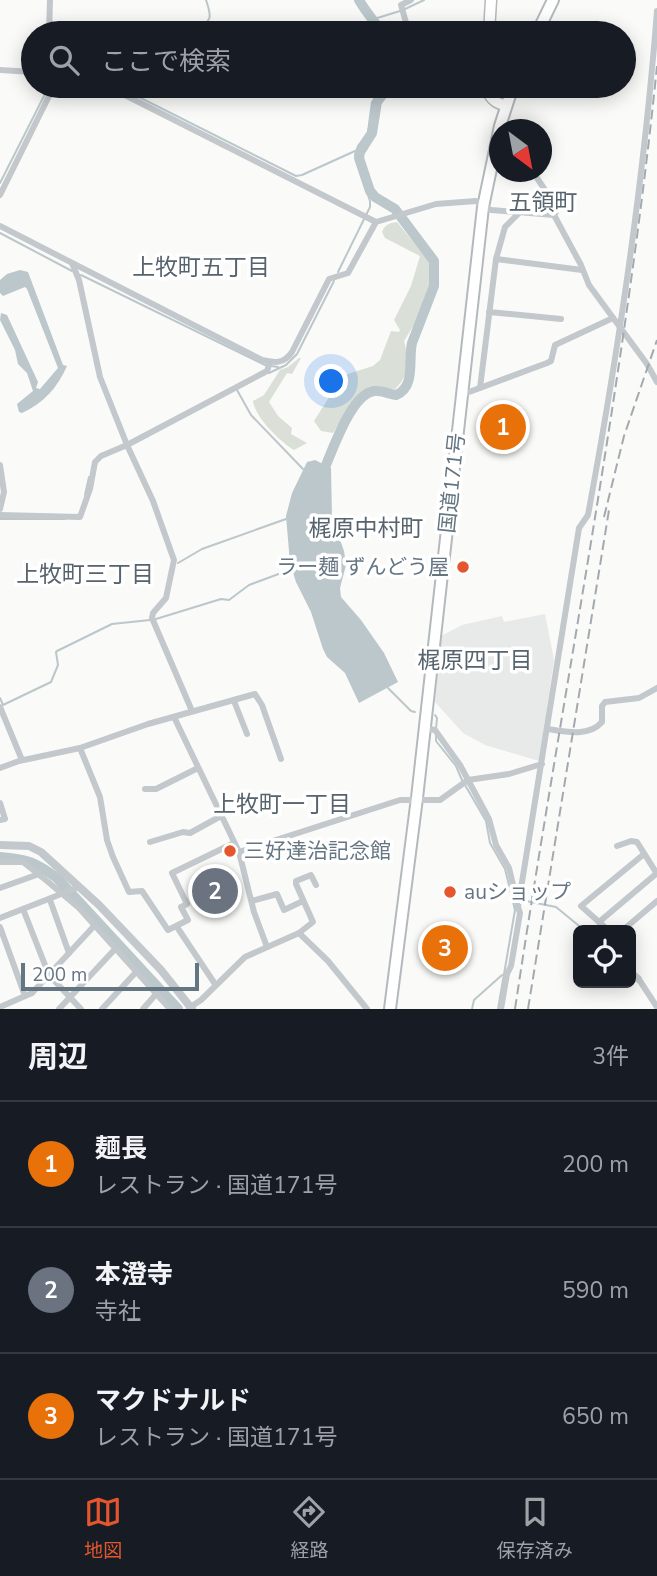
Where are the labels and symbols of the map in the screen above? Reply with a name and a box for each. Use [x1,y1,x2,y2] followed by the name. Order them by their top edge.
[489,119,552,182] north arrow
[509,187,578,218] district label: 五領町
[132,252,270,283] district label: 上牧町五丁目
[314,364,348,398] your location
[480,401,526,453] pin: 1
[433,431,471,535] street label: 国道171号
[309,513,424,544] district label: 梶原中村町
[276,553,449,581] place label: ラー麺 ずんどう屋
[16,559,154,590] district label: 上牧町三丁目
[455,559,471,575] marker: ラー麺 ずんどう屋
[418,645,533,676] district label: 梶原四丁目
[213,789,351,820] district label: 上牧町一丁目
[244,837,391,865] place label: 三好達治記念館
[222,843,238,859] marker: 三好達治記念館
[192,865,238,917] pin: 2
[464,878,571,906] place label: auショップ
[442,884,458,900] marker: auショップ
[422,922,468,974] pin: 3
[21,960,200,992] scale bar

